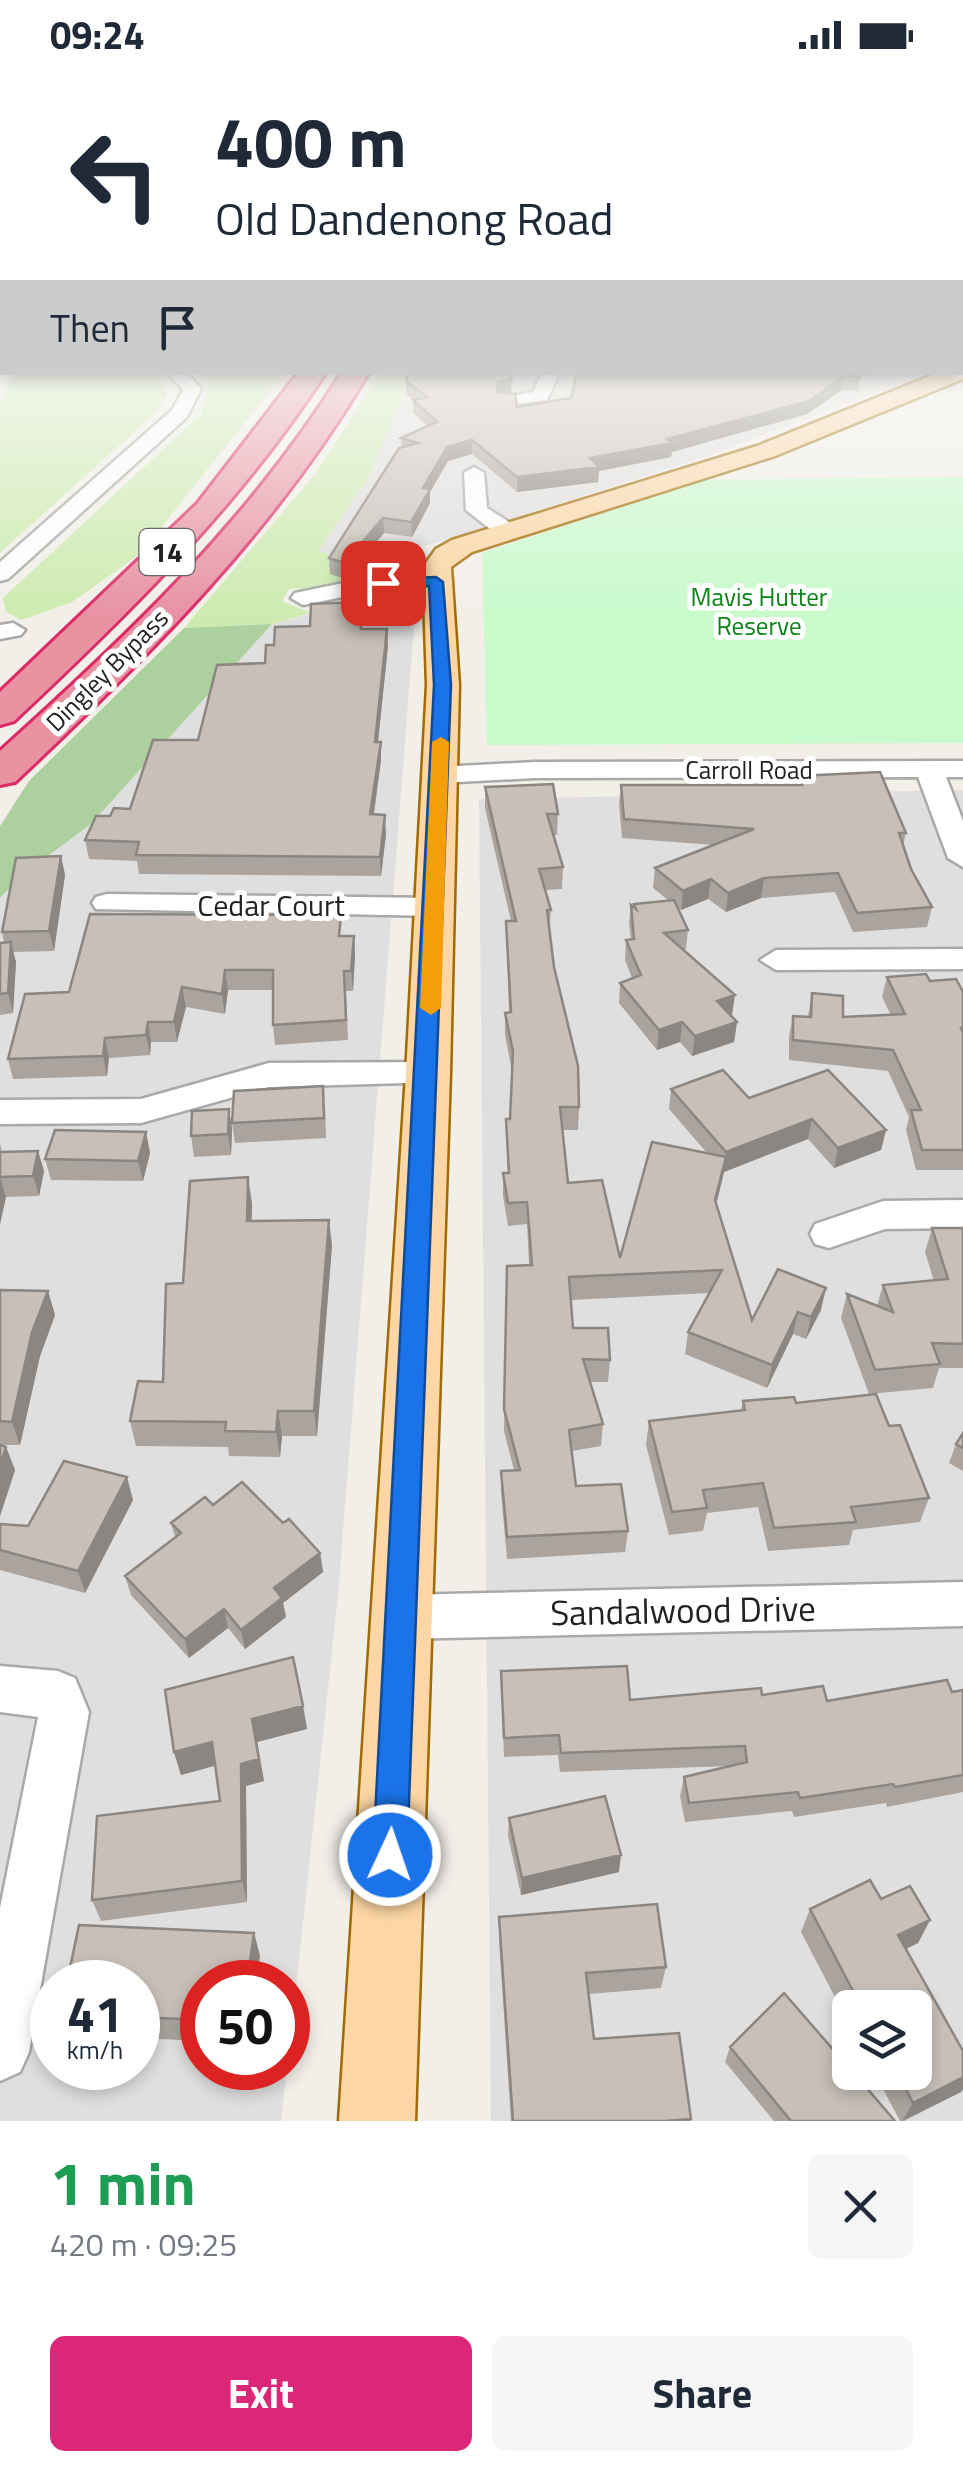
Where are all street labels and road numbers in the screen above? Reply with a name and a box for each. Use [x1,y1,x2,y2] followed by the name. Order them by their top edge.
[140,529,194,575] road number: 14
[37,600,177,740] street label: Dingley Bypass
[685,751,813,789] street label: Carroll Road
[197,882,345,928] street label: Cedar Court
[550,1581,816,1639] street label: Sandalwood Drive

